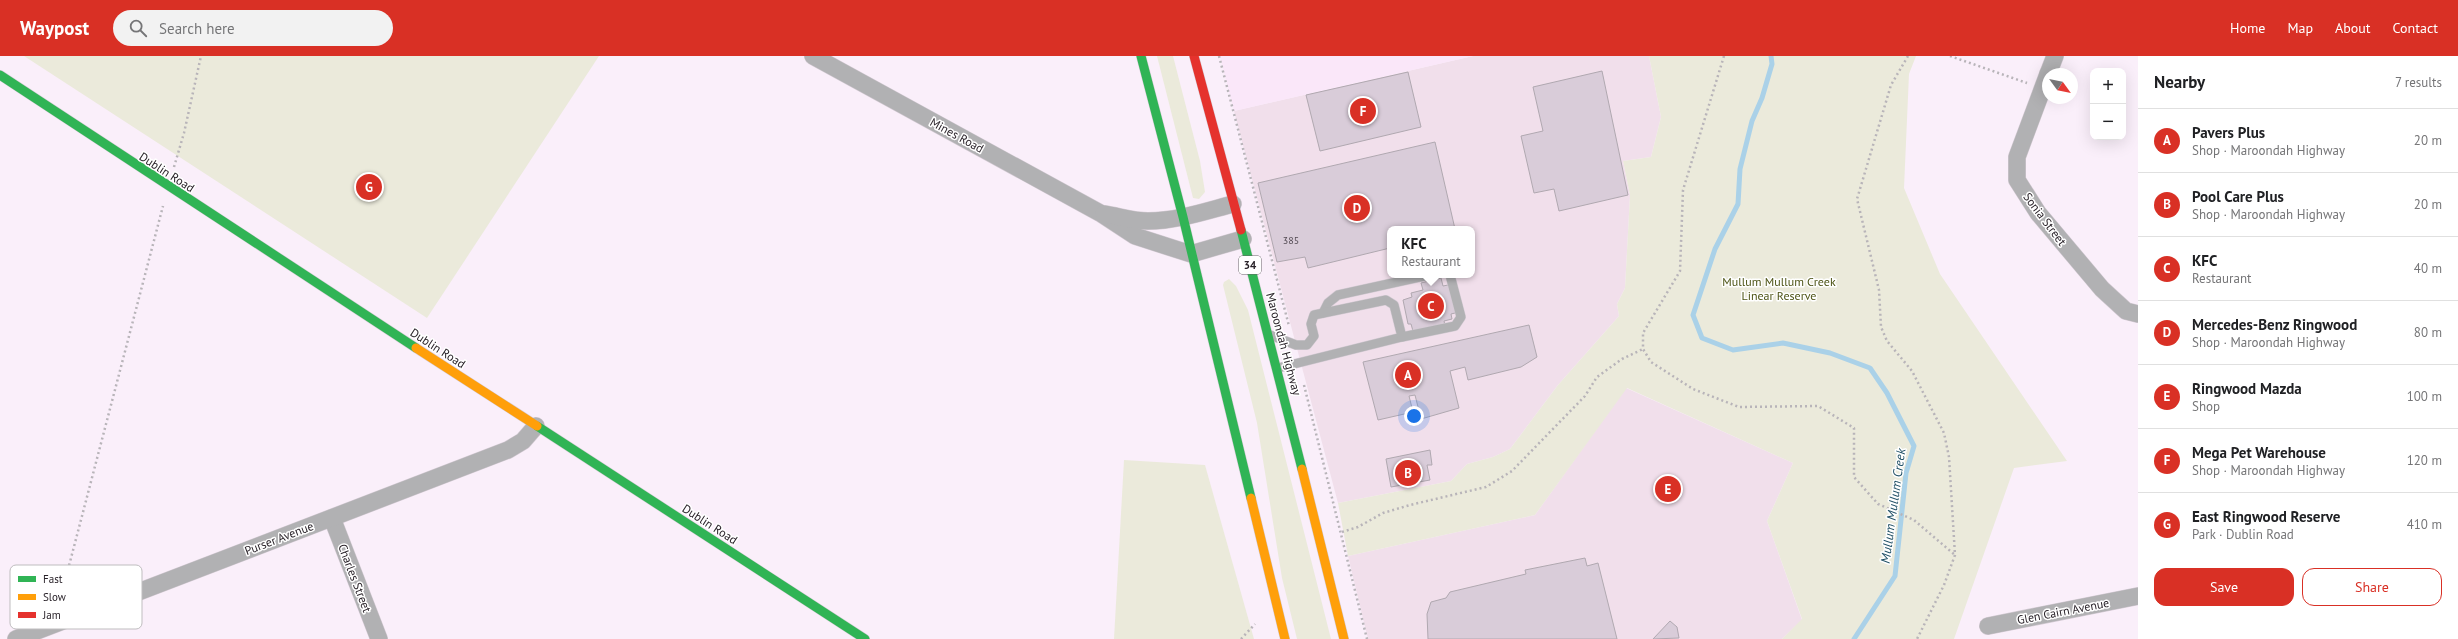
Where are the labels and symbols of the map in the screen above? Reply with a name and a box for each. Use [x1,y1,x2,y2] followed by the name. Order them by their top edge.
[2042,68,2078,104] north arrow
[1350,96,1376,126] pin: F
[928,114,986,156] street label: Mines Road
[137,149,197,195] street label: Dublin Road
[356,172,382,202] pin: G
[2020,190,2070,248] street label: Sonia Street
[1344,193,1370,223] pin: D
[1283,234,1299,247] house number: 385
[1239,256,1261,274] road number: 34
[1722,274,1836,303] park label: Mullum Mullum Creek Linear Reserve
[1263,291,1305,397] street label: Maroondah Highway
[1418,291,1444,321] pin: C
[408,325,468,371] street label: Dublin Road
[1395,360,1421,390] pin: A
[1404,406,1424,426] your location
[1877,446,1910,565] water label: Mullum Mullum Creek
[1395,458,1421,488] pin: B
[1655,474,1681,504] pin: E
[680,501,740,547] street label: Dublin Road
[243,518,315,558] street label: Purser Avenue
[335,542,375,614] street label: Charles Street
[10,565,142,629] legend
[43,572,63,586] text: Fast
[43,590,66,604] text: Slow
[2016,595,2110,627] street label: Glen Cairn Avenue
[42,608,61,622] text: Jam

